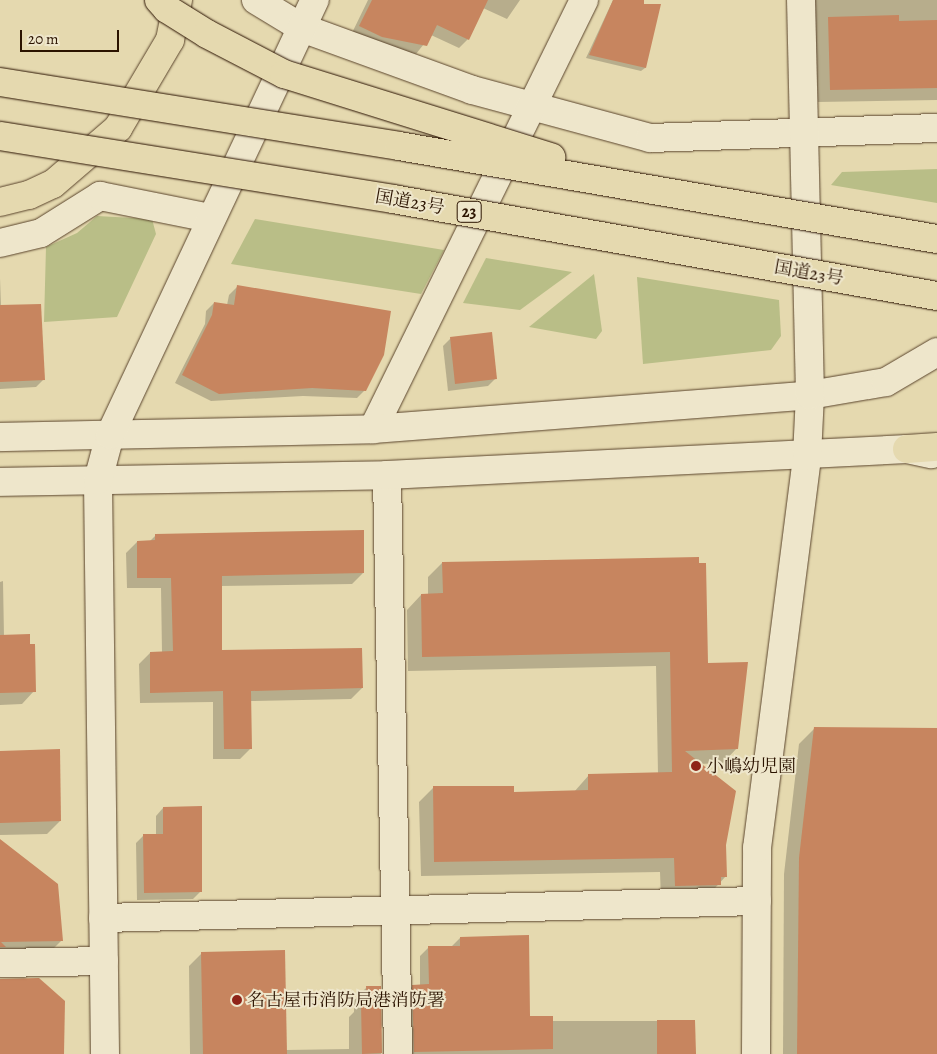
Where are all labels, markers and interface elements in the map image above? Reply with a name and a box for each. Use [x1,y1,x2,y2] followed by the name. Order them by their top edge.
[22,20,121,52] scale bar
[28,29,59,49] text: 20 m
[374,185,446,219] street label: 国道23号
[456,198,482,226] road number: 23
[773,256,845,290] street label: 国道23号
[706,755,796,777] place label: 小嶋幼児園
[690,760,702,772] marker: 小嶋幼児園
[247,989,445,1011] place label: 名古屋市消防局港消防署
[231,994,243,1006] marker: 名古屋市消防局港消防署

